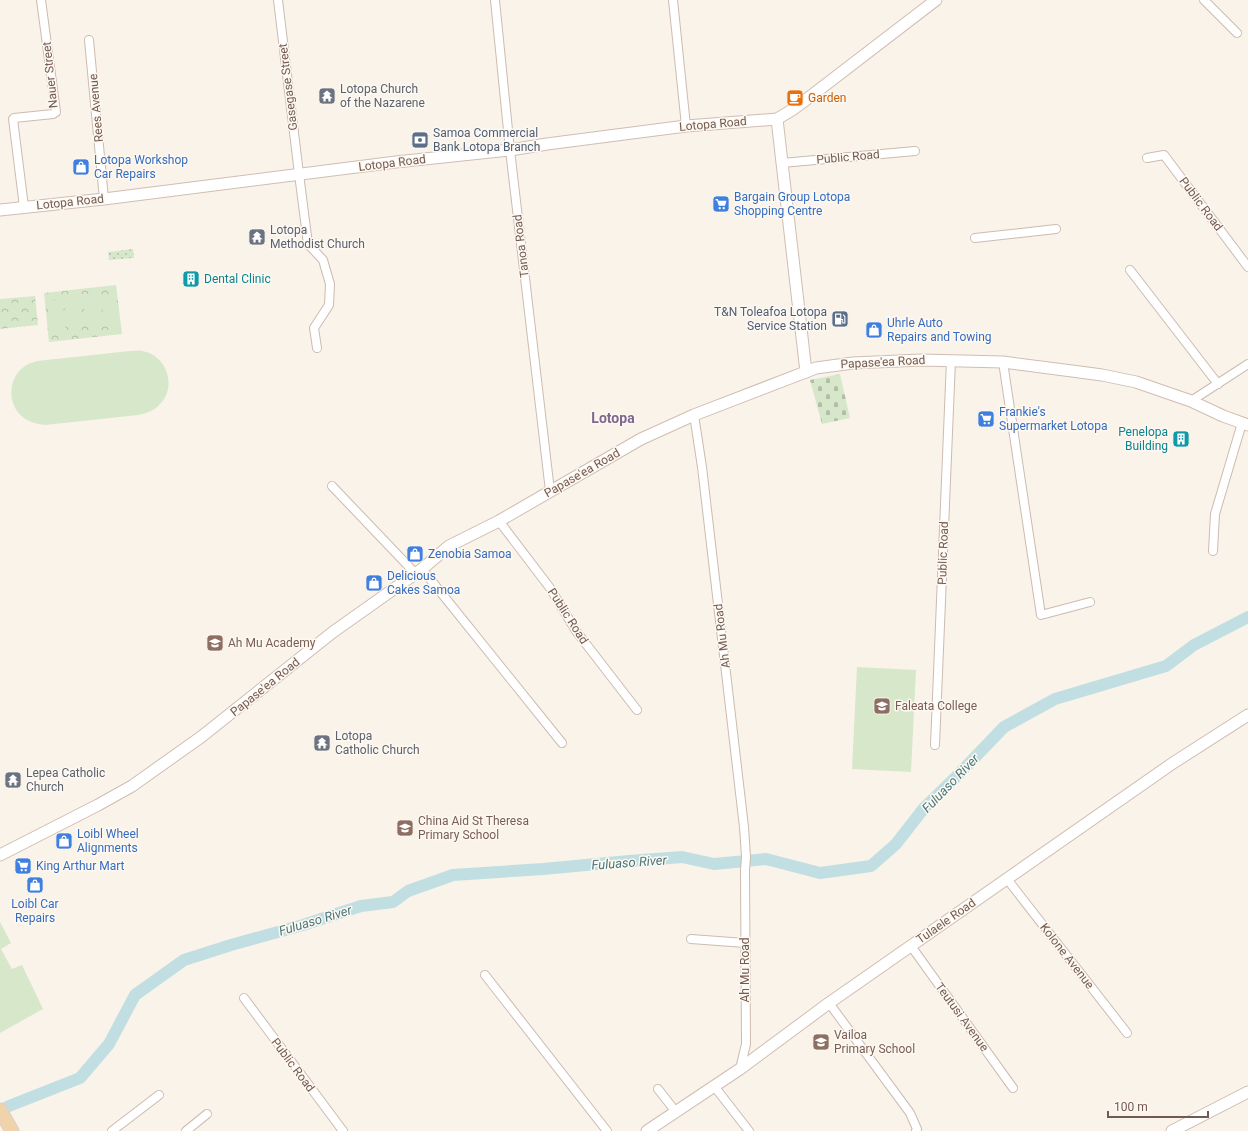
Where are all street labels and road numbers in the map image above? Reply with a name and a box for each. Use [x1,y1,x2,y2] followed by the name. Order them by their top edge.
[40,41,60,109] street label: Nauer Street
[276,43,300,131] street label: Gasegase Street
[86,73,106,143] street label: Rees Avenue
[679,114,747,134] street label: Lotopa Road
[816,147,880,167] street label: Public Road
[358,152,426,174] street label: Lotopa Road
[1176,174,1226,234] street label: Public Road
[36,191,104,213] street label: Lotopa Road
[510,214,532,278] street label: Tanoa Road
[840,353,926,371] street label: Papase'ea Road
[542,446,622,500] street label: Papase'ea Road
[935,521,951,585] street label: Public Road
[545,586,591,646] street label: Public Road
[711,603,733,669] street label: Ah Mu Road
[228,655,302,719] street label: Papase'ea Road
[914,896,978,946] street label: Tulaele Road
[1037,920,1097,992] street label: Kolone Avenue
[738,937,752,1003] street label: Ah Mu Road
[932,980,992,1054] street label: Teutusi Avenue
[268,1035,318,1095] street label: Public Road

